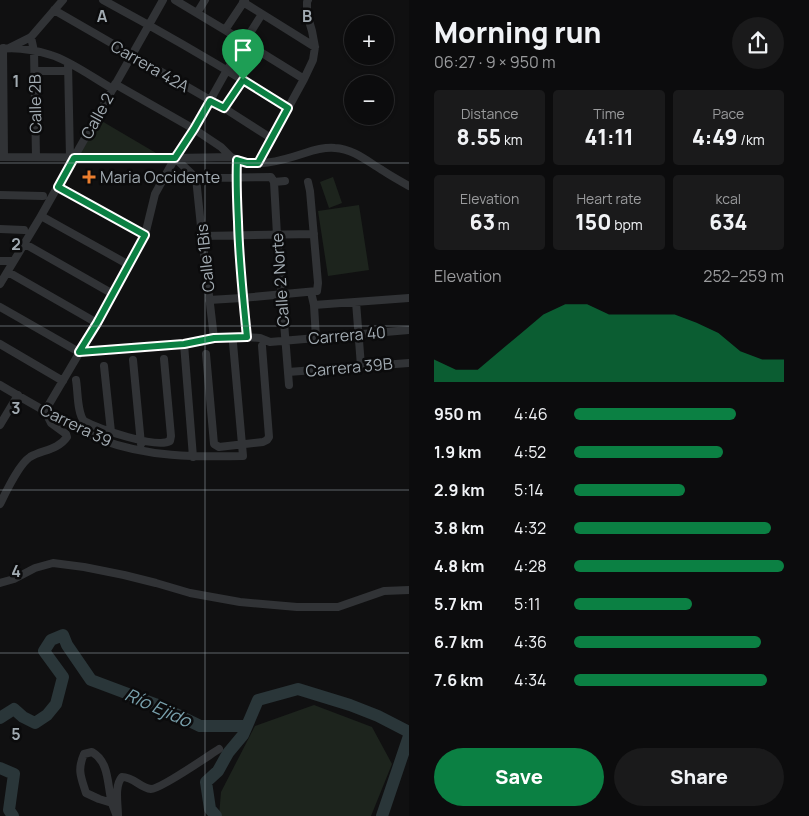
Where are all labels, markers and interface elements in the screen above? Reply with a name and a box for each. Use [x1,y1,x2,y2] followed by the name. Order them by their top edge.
[97,5,108,27] text: A
[302,5,312,27] text: B
[434,13,601,51] text: Morning run
[344,15,394,125] map controls
[344,15,394,65] button: +
[732,17,784,69] button: share
[222,29,264,80] pin
[107,35,193,97] street label: Carrera 42A
[229,36,257,64] icon: arrive
[434,51,555,73] text: 06:27 · 9 × 950 m
[12,70,20,92] text: 1
[23,74,47,134] street label: Calle 2B
[344,75,394,125] button: −
[75,89,119,143] street label: Calle 2
[461,104,518,123] text: Distance
[593,104,625,123] text: Time
[713,104,744,123] text: Pace
[457,123,501,151] text: 8.55
[584,123,634,151] text: 41:11
[692,123,738,151] text: 4:49
[501,130,523,149] text: km
[738,130,765,149] text: /km
[100,166,220,188] place label: Maria Occidente
[82,170,96,184] marker: Maria Occidente
[460,189,519,208] text: Elevation
[577,189,641,208] text: Heart rate
[716,189,741,208] text: kcal
[470,208,495,236] text: 63
[575,208,611,236] text: 150
[709,208,748,236] text: 634
[495,215,510,234] text: m
[611,215,643,234] text: bpm
[190,223,220,293] street label: Calle 1Bis
[266,232,294,328] street label: Calle 2 Norte
[11,233,21,255] text: 2
[434,265,502,287] text: Elevation
[703,265,784,287] text: 252–259 m
[307,321,387,349] street label: Carrera 40
[305,352,394,382] street label: Carrera 39B
[11,397,21,419] text: 3
[36,398,116,452] street label: Carrera 39
[434,403,481,425] text: 950 m
[514,403,548,425] text: 4:46
[434,441,481,463] text: 1.9 km
[514,441,546,463] text: 4:52
[434,479,485,501] text: 2.9 km
[514,479,544,501] text: 5:14
[434,517,484,539] text: 3.8 km
[514,517,546,539] text: 4:32
[434,555,484,577] text: 4.8 km
[514,555,547,577] text: 4:28
[11,560,21,582] text: 4
[434,593,483,615] text: 5.7 km
[514,593,541,615] text: 5:11
[434,631,484,653] text: 6.7 km
[514,631,547,653] text: 4:36
[434,669,483,691] text: 7.6 km
[514,669,547,691] text: 4:34
[122,682,197,733] water label: Río Ejido
[11,723,21,745] text: 5
[434,748,604,806] button: Save
[614,748,784,806] button: Share

